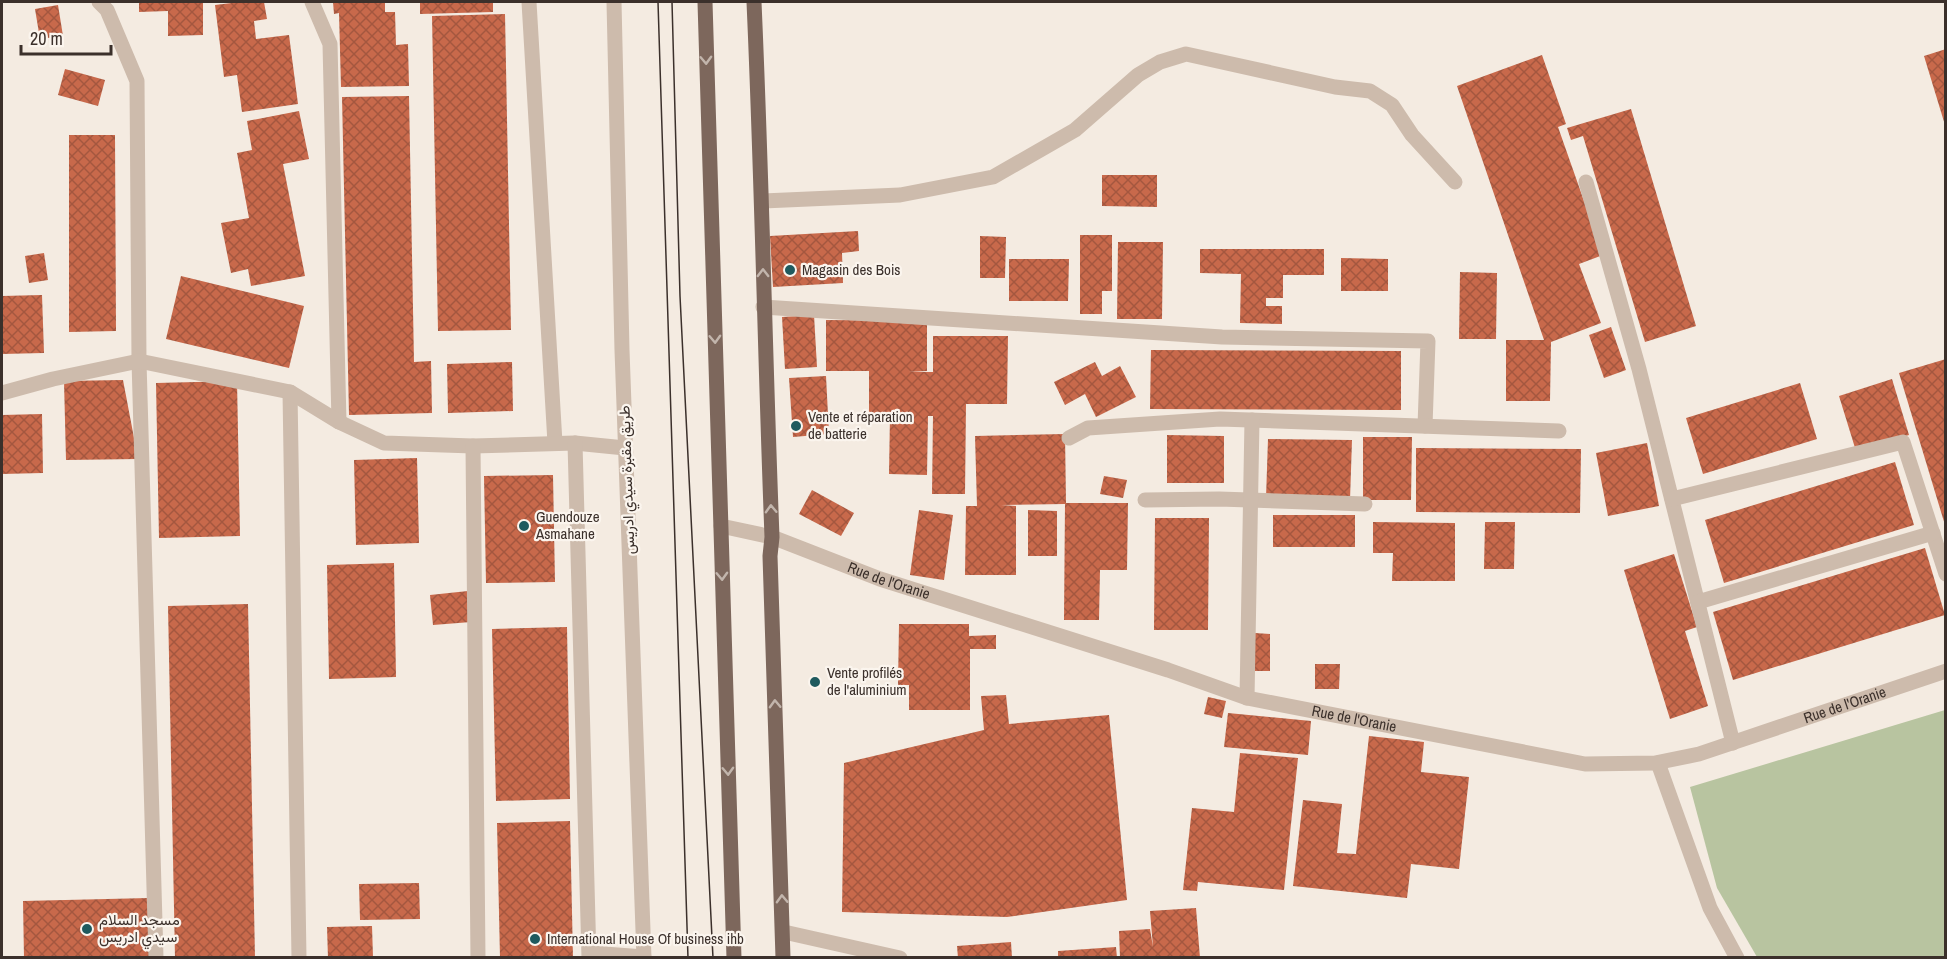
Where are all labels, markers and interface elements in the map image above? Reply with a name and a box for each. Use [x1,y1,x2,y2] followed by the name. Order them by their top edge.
[21,18,111,56] scale bar
[30,26,63,51] text: 20 m
[700,55,713,64] one-way arrow
[802,259,900,280] place label: Magasin des Bois
[783,263,797,277] marker: Magasin des Bois
[757,268,769,277] one-way arrow
[708,334,721,343] one-way arrow
[613,405,643,555] street label: طريق مقبرة سيدي ادريس
[808,406,913,444] place label: Vente et réparation de batterie
[789,419,803,433] marker: Vente et réparation de batterie
[765,505,777,514] one-way arrow
[535,506,600,544] place label: Guendouze Asmahane
[517,519,531,533] marker: Guendouze Asmahane
[845,556,933,604] street label: Rue de l'Oranie
[716,571,728,580] one-way arrow
[827,662,907,700] place label: Vente profilés de l'aluminium
[808,675,822,689] marker: Vente profilés de l'aluminium
[1801,681,1889,728] street label: Rue de l'Oranie
[769,700,782,709] one-way arrow
[1310,700,1398,737] street label: Rue de l'Oranie
[722,766,735,775] one-way arrow
[776,895,789,904] one-way arrow
[99,909,180,950] place label: مسجد السلام سيدي ادريس
[80,922,94,936] marker: مسجد السلام سيدي ادريس
[547,928,744,949] place label: International House Of business ihb
[528,932,542,946] marker: International House Of business ihb

